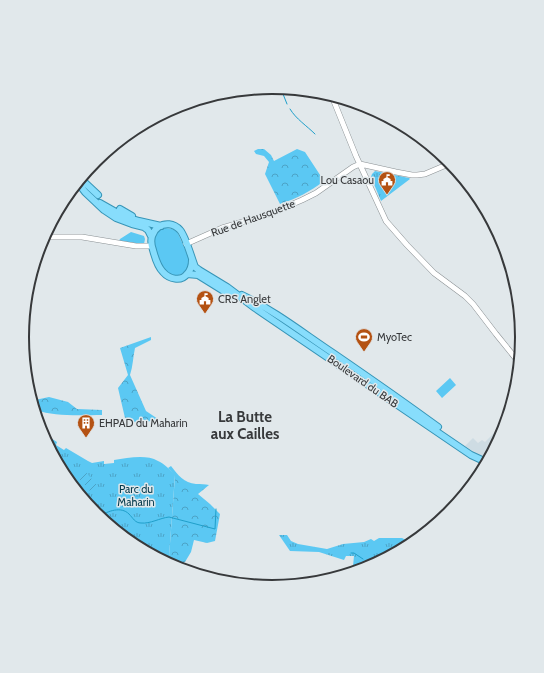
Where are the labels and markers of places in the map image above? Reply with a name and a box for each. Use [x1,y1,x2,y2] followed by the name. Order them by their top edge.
[377,170,397,195] public building icon: Lou Casaou
[321,173,374,187] place label: Lou Casaou
[195,289,215,314] public building icon: CRS Anglet
[218,292,271,306] place label: CRS Anglet
[354,327,374,352] sports icon: MyoTec
[377,330,412,344] place label: MyoTec
[76,413,96,438] building icon: EHPAD du Maharin
[99,416,188,430] place label: EHPAD du Maharin

